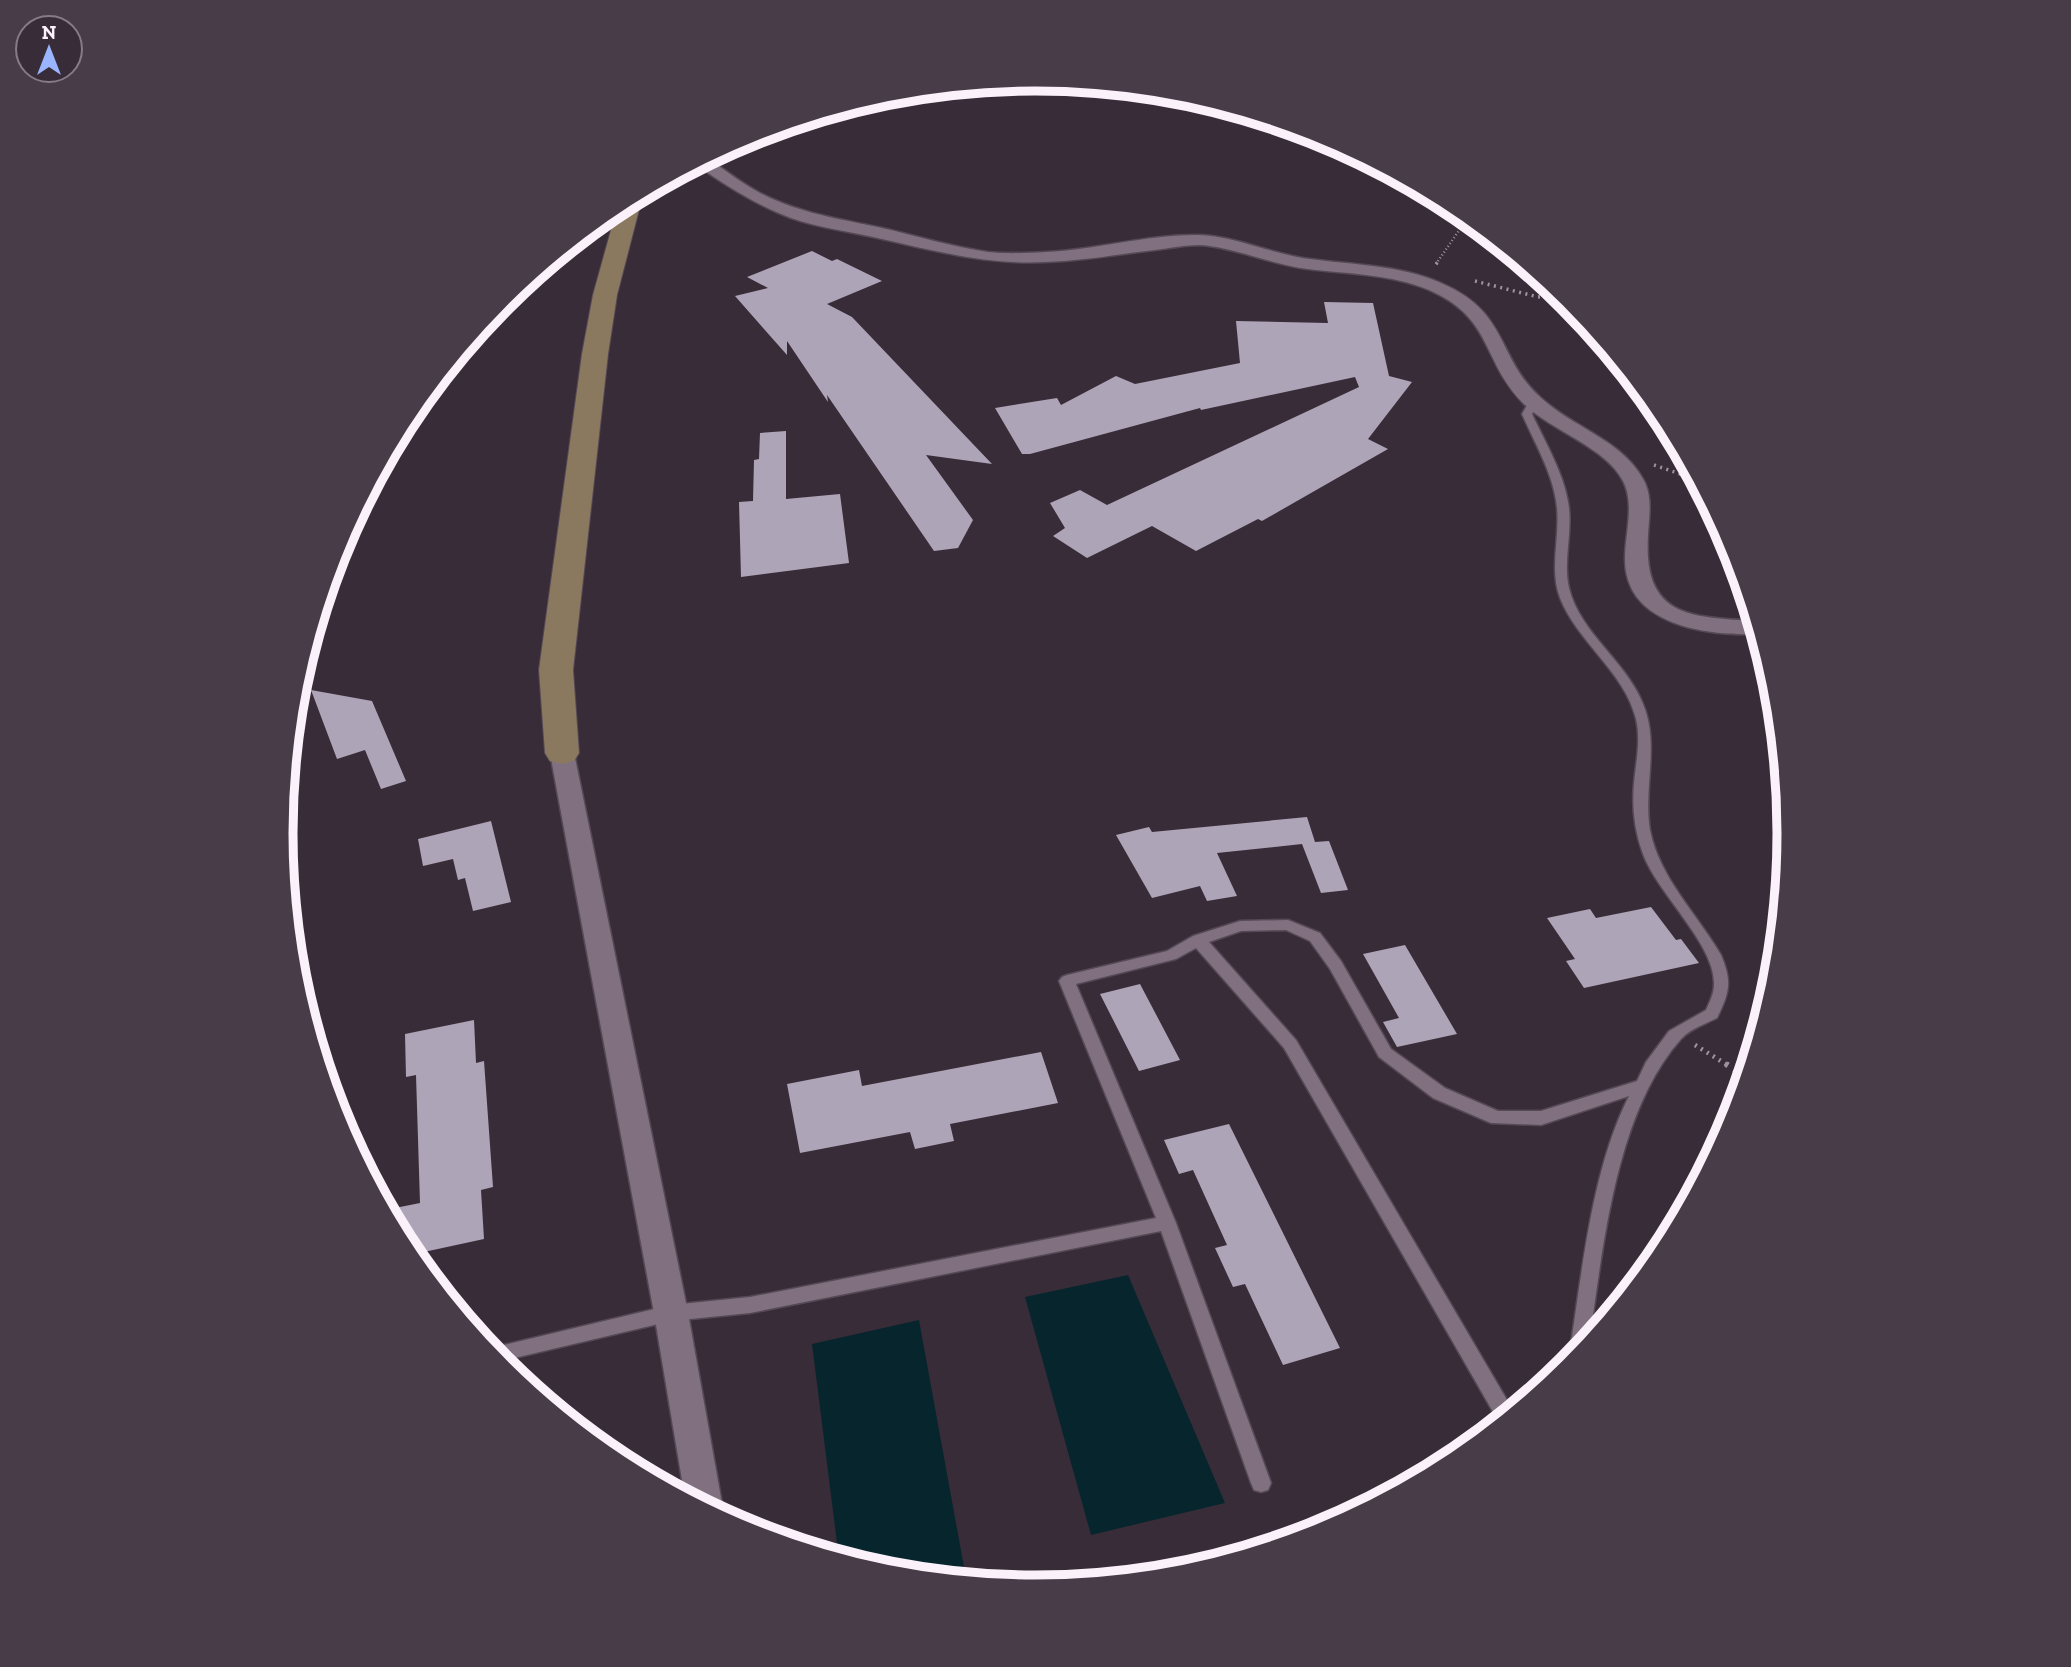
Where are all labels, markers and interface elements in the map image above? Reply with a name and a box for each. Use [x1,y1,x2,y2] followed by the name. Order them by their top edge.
[14,14,84,84] north arrow
[42,21,56,44] text: N

